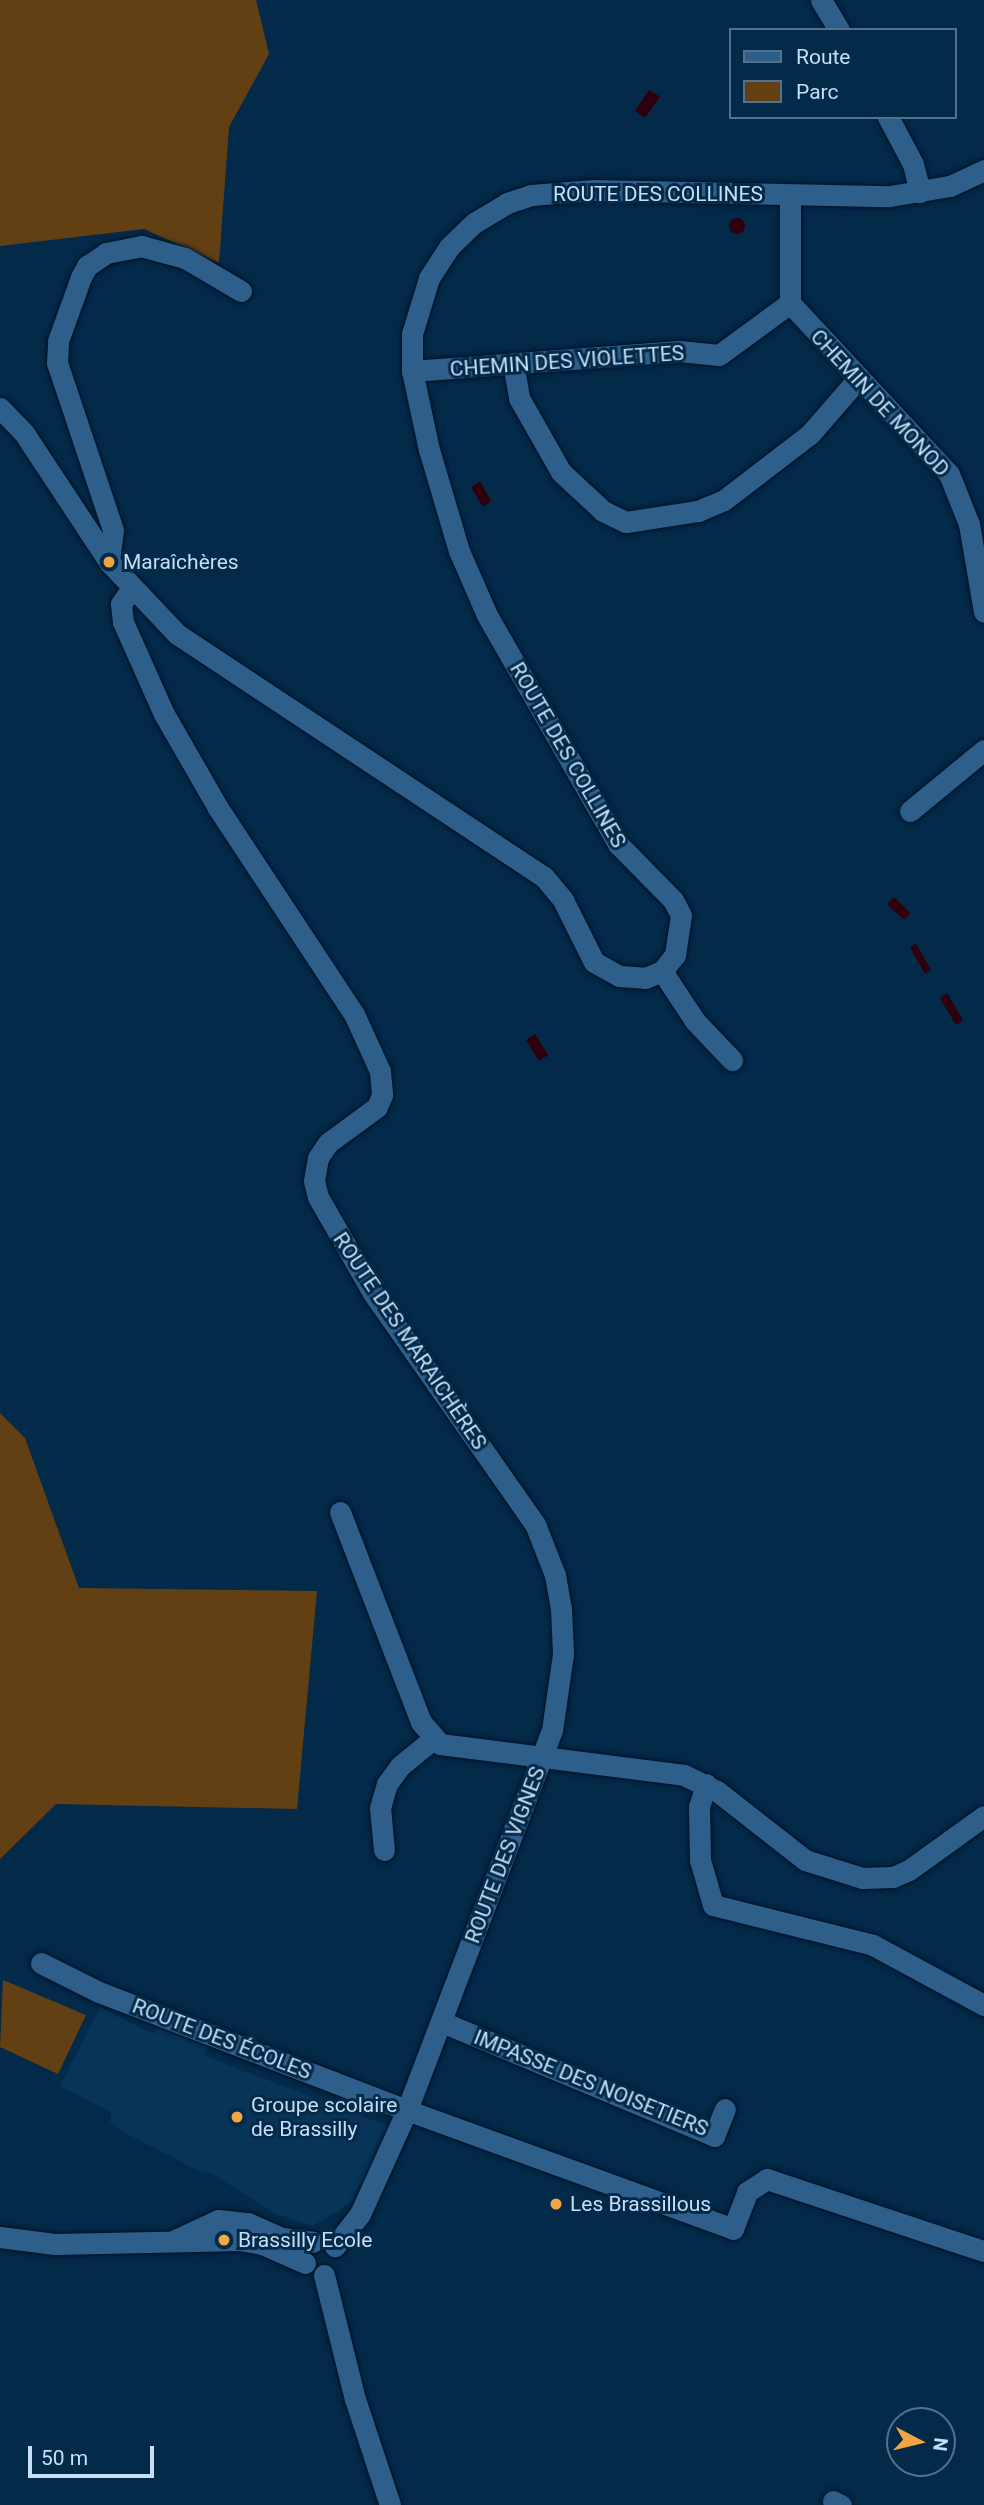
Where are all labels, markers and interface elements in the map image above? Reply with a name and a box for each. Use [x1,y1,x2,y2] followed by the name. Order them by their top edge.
[729,28,956,119] legend
[796,45,851,69] text: Route
[796,80,838,104] text: Parc
[553,181,763,207] street label: ROUTE DES COLLINES
[805,324,955,482] street label: CHEMIN DE MONOD
[449,340,685,382] street label: CHEMIN DES VIOLETTES
[123,549,239,575] place label: Maraîchères
[101,554,117,570] marker: Maraîchères
[505,658,631,852] street label: ROUTE DES COLLINES
[328,1228,492,1454] street label: ROUTE DES MARAICHÈRES
[460,1763,550,1947] street label: ROUTE DES VIGNES
[129,1993,315,2085] street label: ROUTE DES ÉCOLES
[470,2024,712,2142] street label: IMPASSE DES NOISETIERS
[251,2092,397,2142] place label: Groupe scolaire de Brassilly
[229,2109,245,2125] marker: Groupe scolaire de Brassilly
[570,2191,711,2217] place label: Les Brassillous
[548,2196,564,2212] marker: Les Brassillous
[238,2227,372,2253] place label: Brassilly Ecole
[216,2232,232,2248] marker: Brassilly Ecole
[886,2407,956,2477] north arrow
[32,2432,158,2476] scale bar
[928,2436,953,2452] text: N
[41,2446,88,2470] text: 50 m

